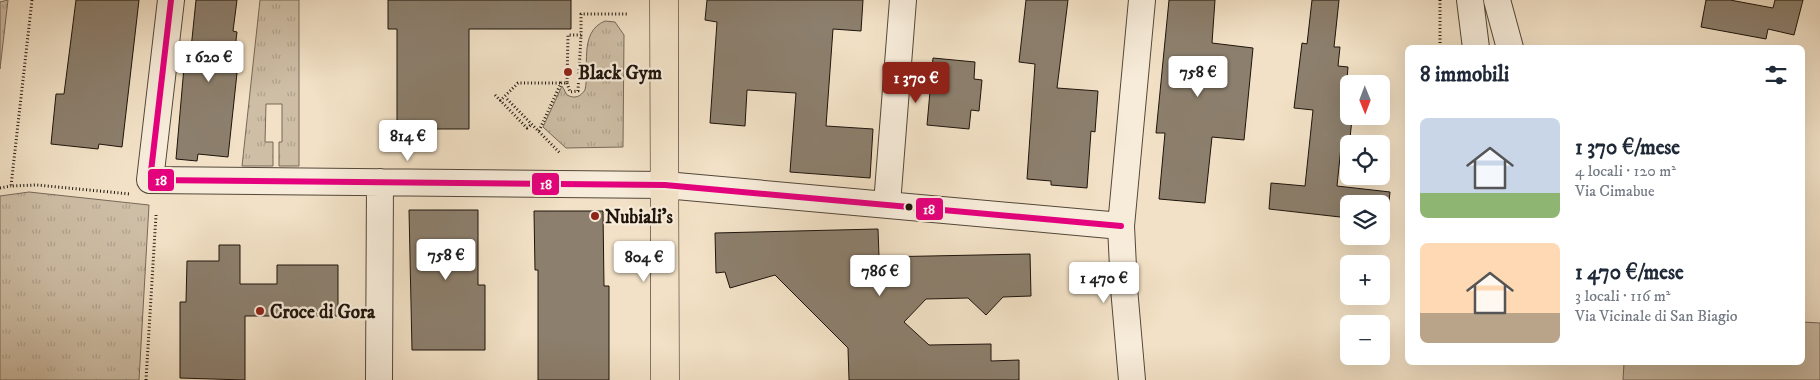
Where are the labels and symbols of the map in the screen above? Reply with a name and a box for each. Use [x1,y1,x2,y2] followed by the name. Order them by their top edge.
[163,41,255,83] pin: 1 620 €
[1163,56,1233,98] pin: 758 €
[578,62,663,85] place label: Black Gym
[870,62,962,104] pin: 1 370 €
[562,66,574,78] marker: Black Gym
[1340,75,1390,125] north arrow
[373,120,443,162] pin: 814 €
[147,168,175,192] line badge: 18
[155,172,167,190] text: 18
[531,172,560,196] line badge: 18
[540,176,552,194] text: 18
[915,197,944,221] line badge: 18
[923,201,935,219] text: 18
[904,202,914,212] unlabelled marker
[605,206,673,229] place label: Nubiali's
[589,210,601,222] marker: Nubiali's
[411,238,481,281] pin: 758 €
[609,240,679,283] pin: 804 €
[845,254,915,297] pin: 786 €
[1058,262,1150,304] pin: 1 470 €
[270,301,376,324] place label: Croce di Gora
[254,305,266,317] marker: Croce di Gora

